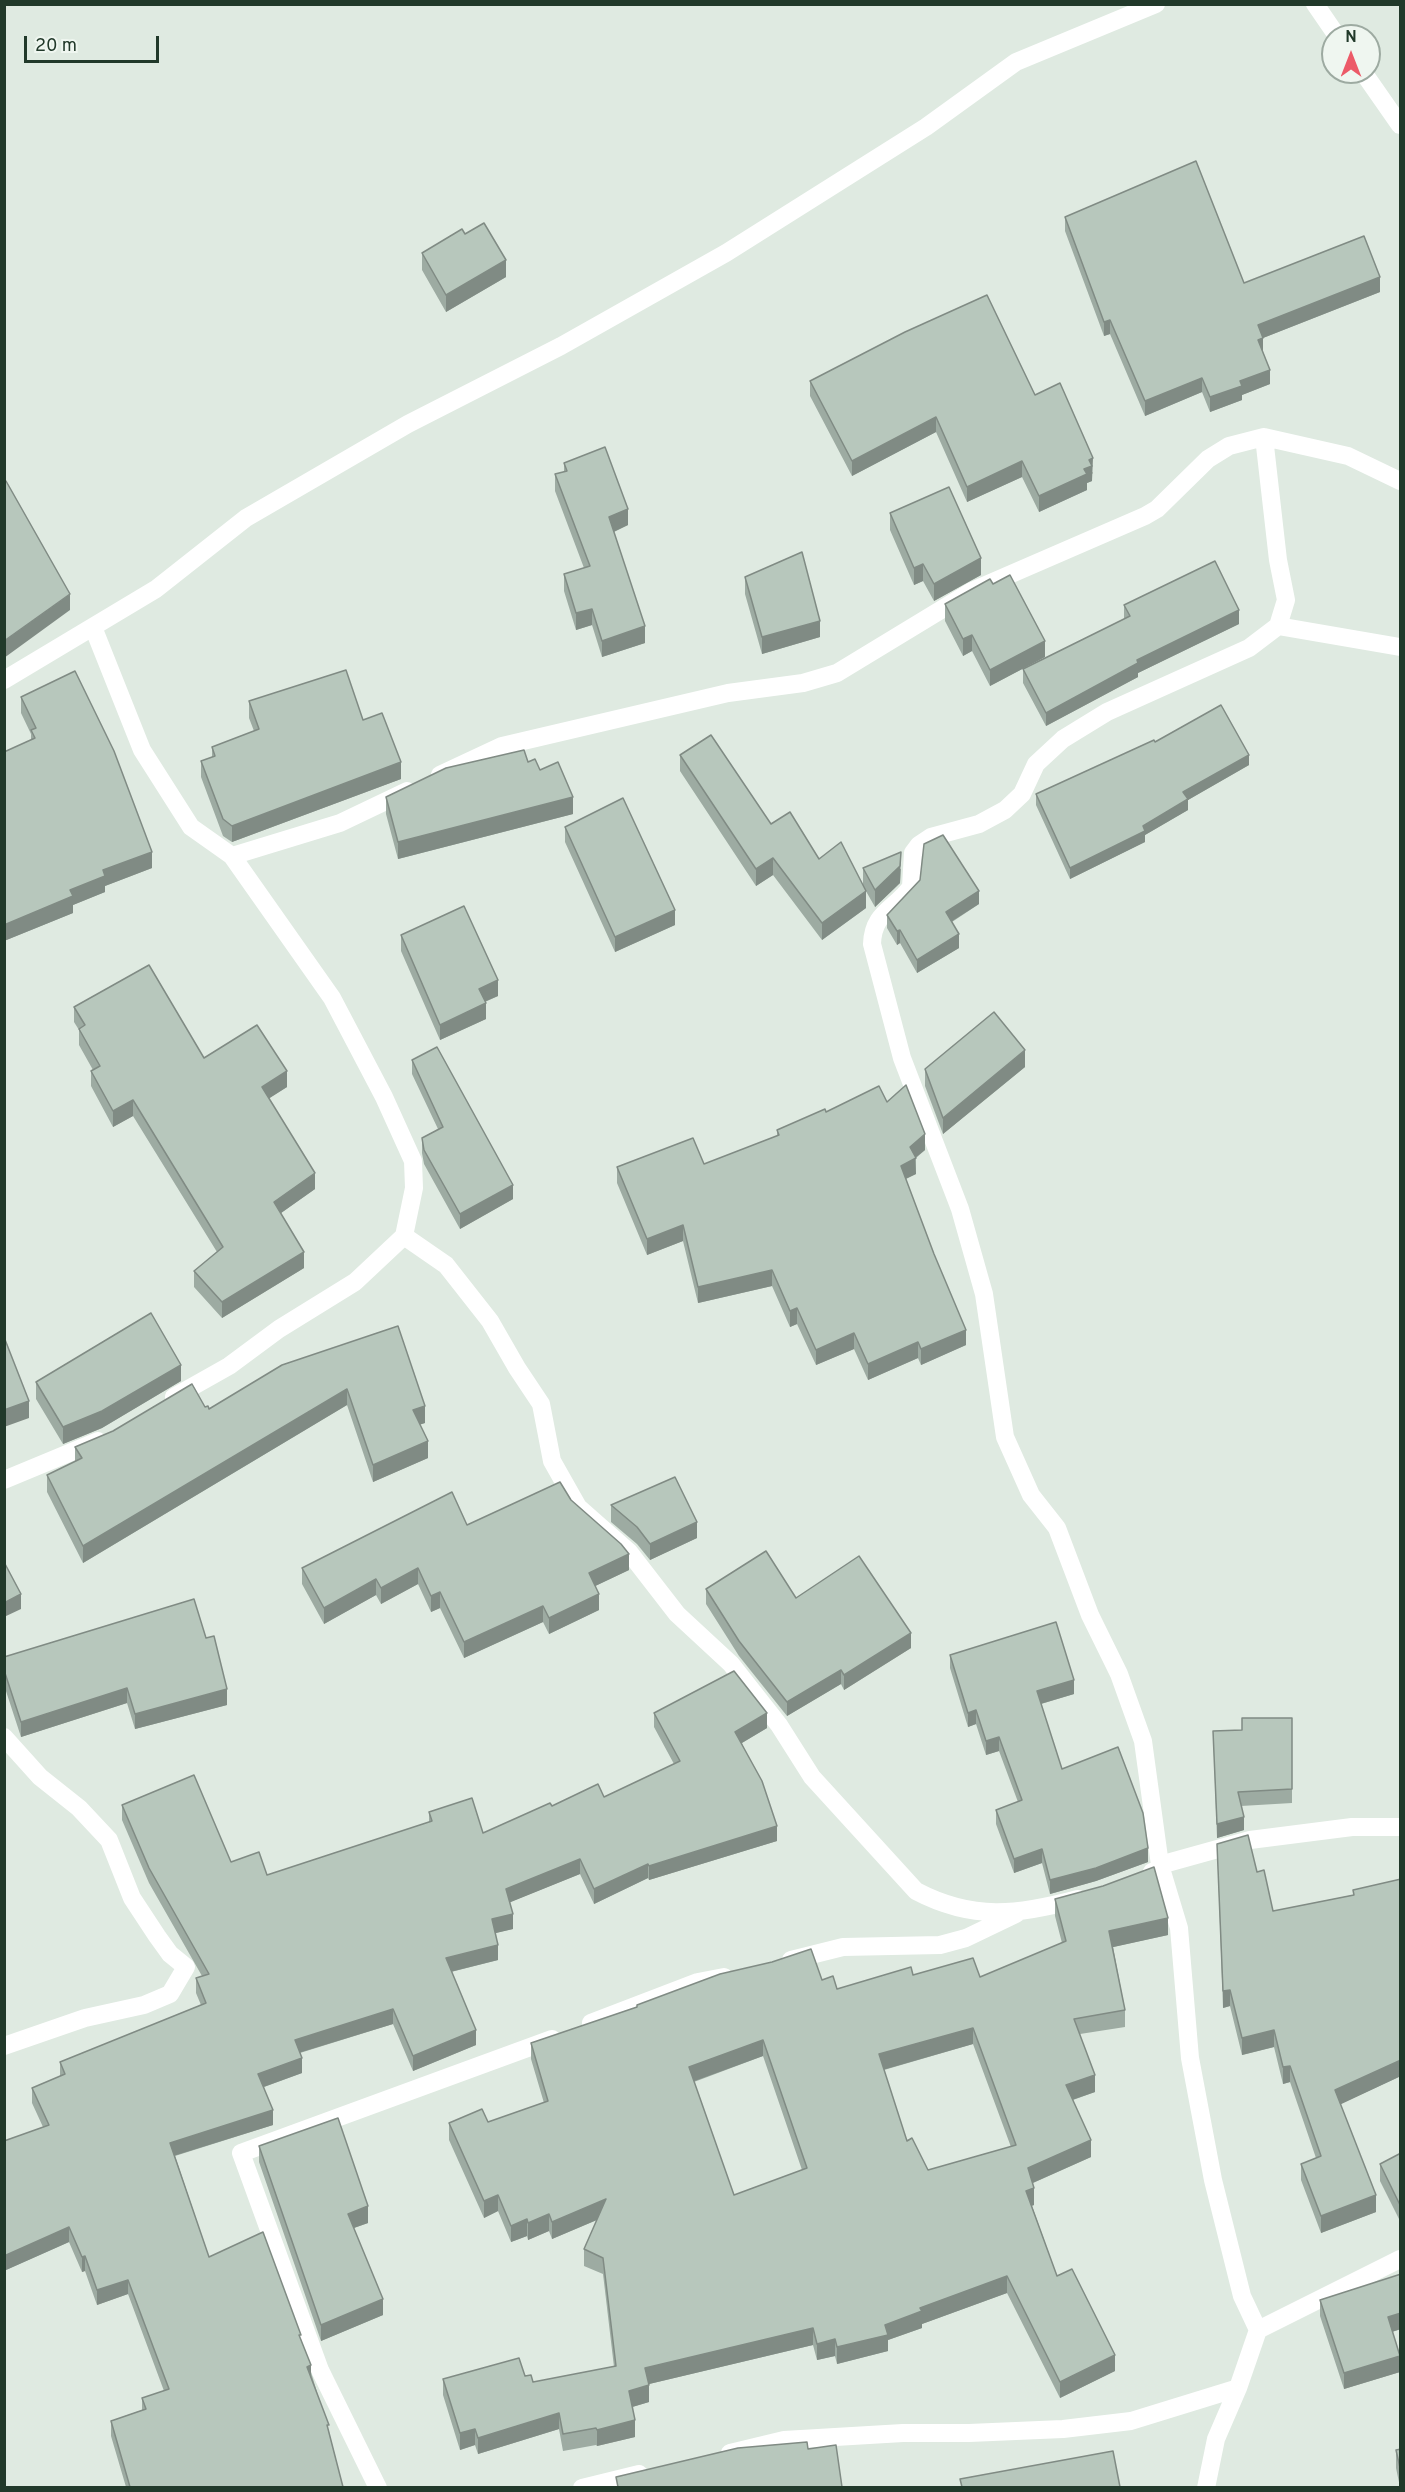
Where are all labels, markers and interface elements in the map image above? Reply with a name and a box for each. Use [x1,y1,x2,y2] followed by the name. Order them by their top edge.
[27,24,162,62] scale bar
[1321,24,1381,84] north arrow
[1345,28,1357,48] text: N
[35,35,77,58] text: 20 m

